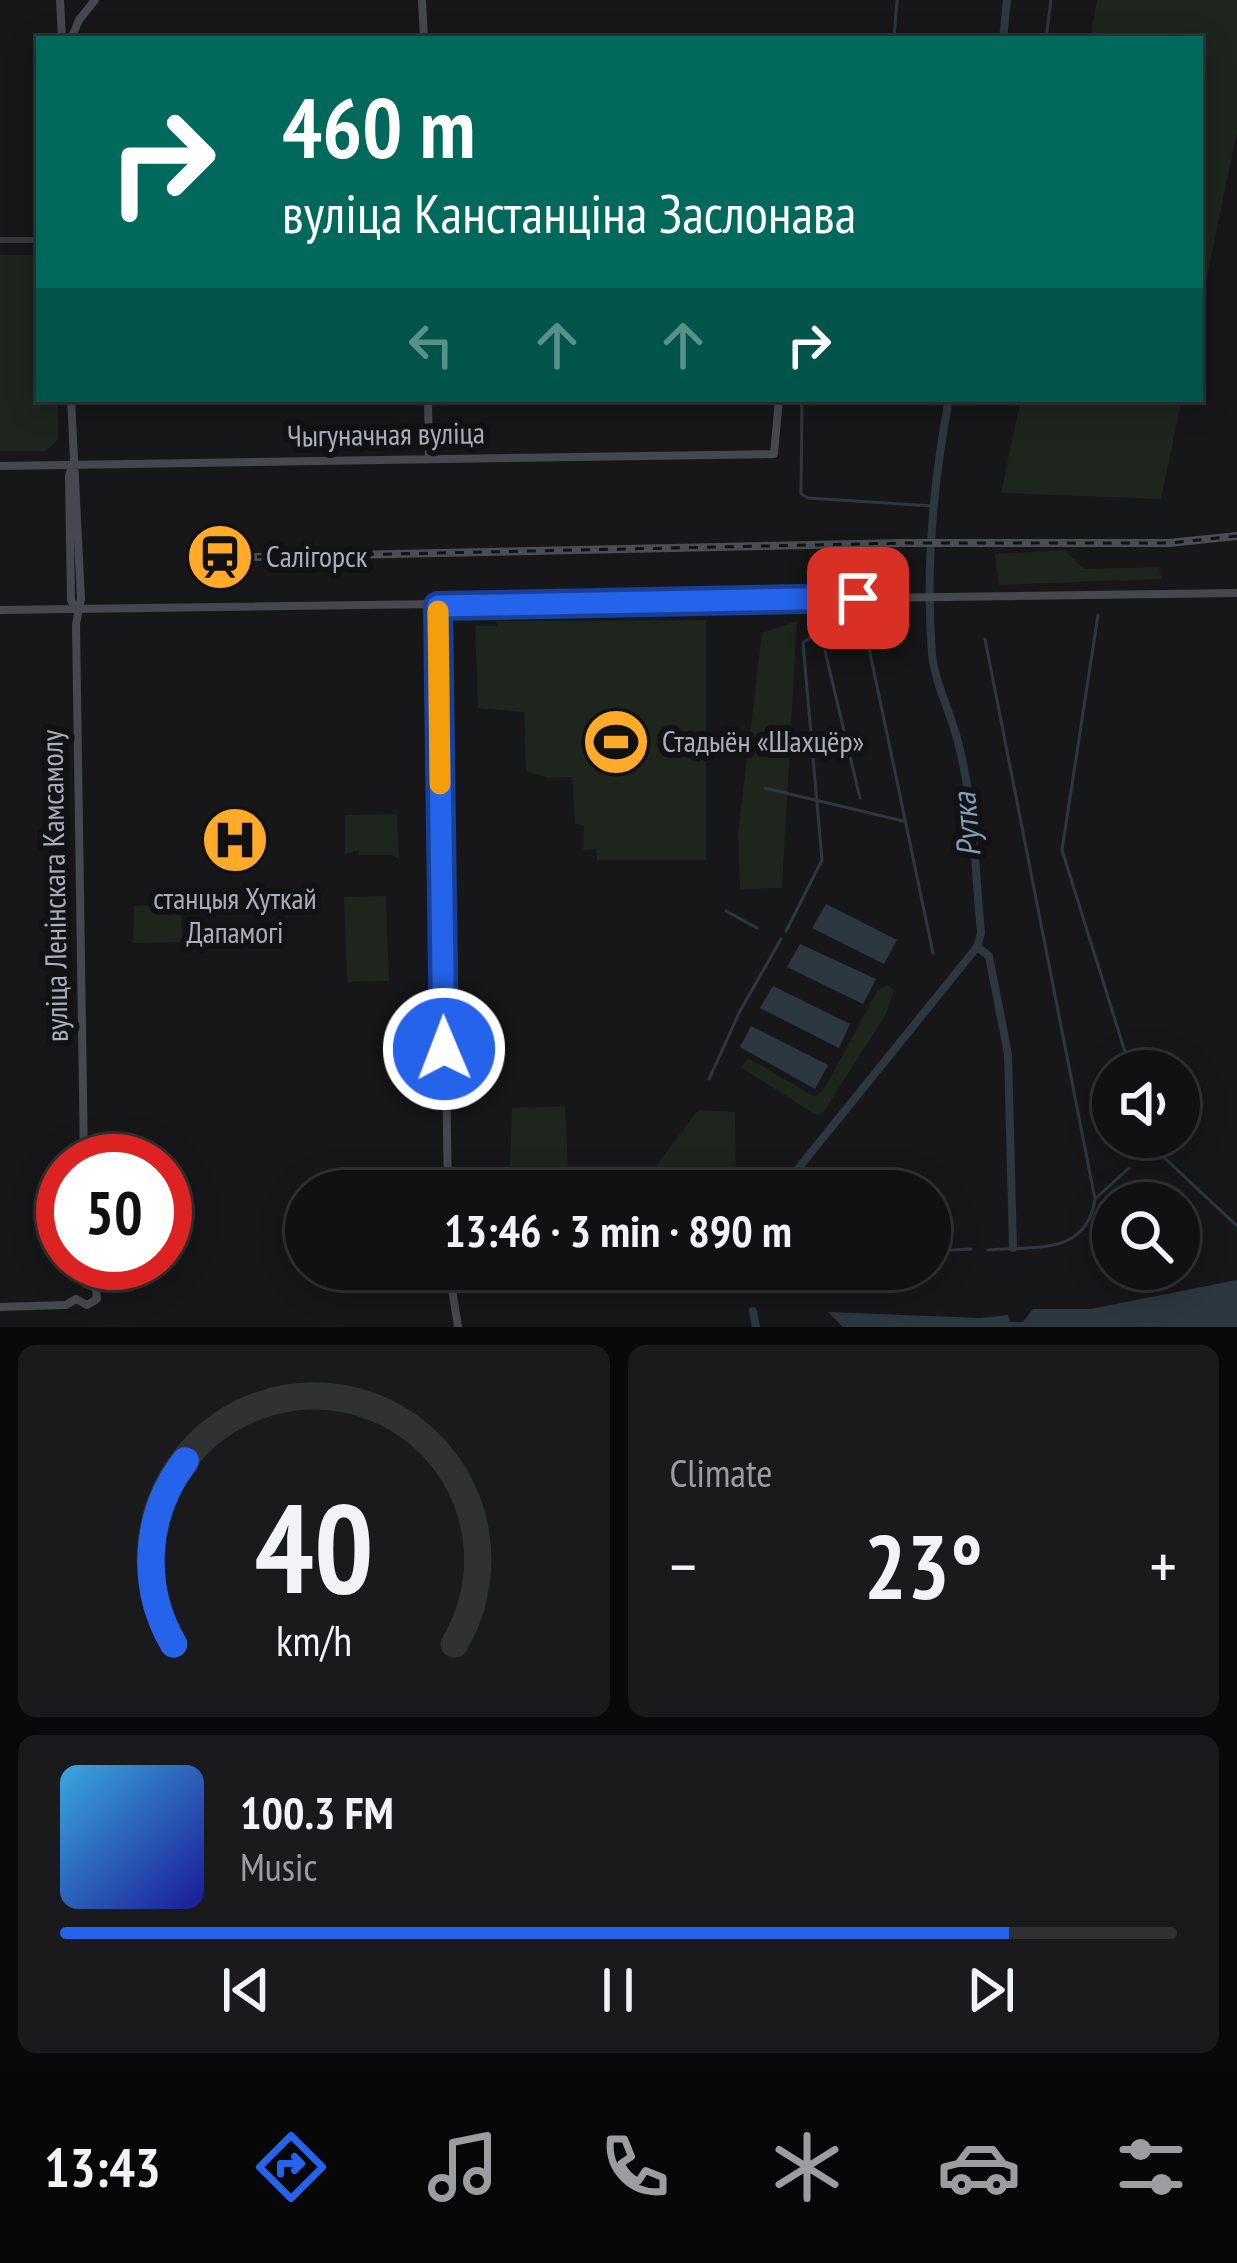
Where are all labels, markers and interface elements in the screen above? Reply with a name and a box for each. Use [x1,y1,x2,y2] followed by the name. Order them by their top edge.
[282,72,475,181] text: 460 m
[84,84,240,240] icon: right
[282,178,856,248] text: вуліца Канстанціна Заслонава
[398,312,464,378] icon: left
[524,312,590,378] icon: ahead
[650,312,716,378] icon: ahead
[776,312,842,378] icon: right
[287,412,485,455] street label: Чыгуначная вуліца
[185,522,255,592] station icon: Салігорск
[266,536,368,575] place label: Салігорск
[807,547,909,649] pin
[825,565,891,631] icon: arrive
[581,707,651,777] sports icon: Стадыён «Шахцёр»
[662,721,864,760] place label: Стадыён «Шахцёр»
[31,729,76,1042] street label: вуліца Ленінскага Камсамолу
[941,789,990,859] water label: Рутка
[200,805,270,875] hospital icon: станцыя Хуткай Дапамогі
[153,878,317,951] place label: станцыя Хуткай Дапамогі
[381,986,507,1112] position arrow
[1092,1050,1200,1290] map controls
[1092,1050,1200,1158] button: sound
[36,1134,192,1290] speed limit sign: 50
[1092,1182,1200,1290] button: search
[444,1201,792,1259] text: 13:46 · 3 min · 890 m
[670,1447,772,1498] text: Climate
[254,1466,373,1627] text: 40
[864,1507,983,1624] text: 23°
[670,1523,697,1608] text: −
[1150,1523,1177,1608] text: +
[276,1612,352,1668] text: km/h
[240,1783,394,1841] text: 100.3 FM
[240,1841,317,1892] text: Music
[213,1957,279,2023] icon: previous
[585,1957,651,2023] icon: pause
[958,1957,1024,2023] icon: next
[249,2125,333,2209] icon: directions
[421,2125,505,2209] icon: music
[593,2125,677,2209] icon: phone
[765,2125,849,2209] icon: climate
[937,2125,1021,2209] icon: car
[1109,2125,1193,2209] icon: filters
[44,2132,161,2202] text: 13:43

